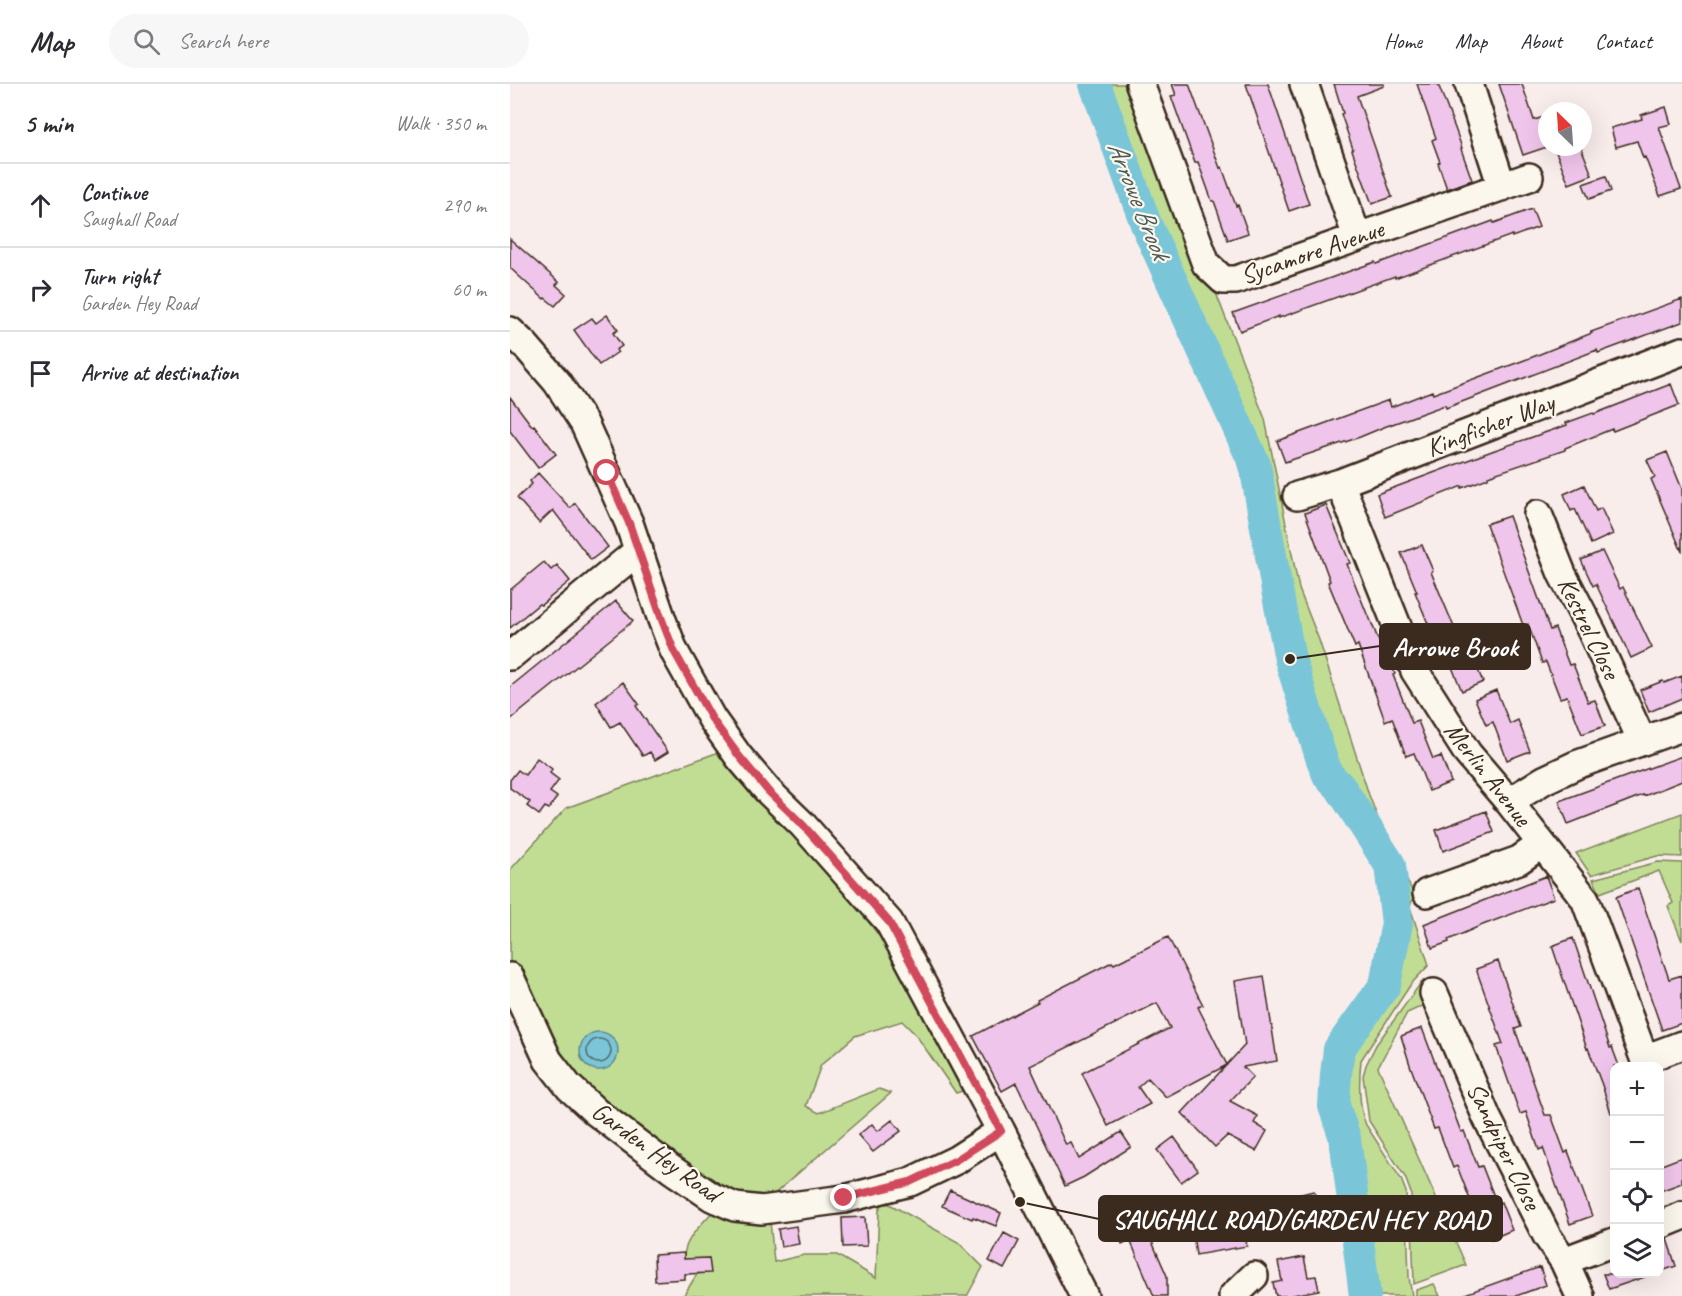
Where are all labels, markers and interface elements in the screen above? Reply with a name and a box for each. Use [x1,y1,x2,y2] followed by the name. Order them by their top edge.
[109,14,529,68] search box
[30,24,73,59] text: Map
[130,25,163,58] icon: search
[178,27,268,55] text: Search here
[1384,28,1422,54] text: Home
[1455,28,1487,54] text: Map
[1520,28,1562,54] text: About
[1595,28,1652,54] text: Contact
[1538,102,1592,156] north arrow
[24,107,73,140] text: 5 min
[396,111,486,136] text: Walk · 350 m
[1100,136,1180,268] water label: Arrowe Brook
[81,179,147,207] text: Continue
[24,189,57,222] icon: ahead
[443,193,486,218] text: 290 m
[81,207,176,232] text: Saughall Road
[1236,212,1389,292] street label: Sycamore Avenue
[81,263,158,291] text: Turn right
[24,273,57,306] icon: right
[452,277,486,302] text: 60 m
[81,291,197,316] text: Garden Hey Road
[24,357,57,390] icon: arrive
[81,359,238,387] text: Arrive at destination
[1421,385,1561,464] street label: Kingfisher Way
[593,459,619,485] route start
[1550,572,1629,687] street label: Kestrel Close
[1380,624,1530,669] callout: Arrowe Brook
[1392,630,1521,664] text: Arrowe Brook
[1437,715,1540,834] street label: Merlin Avenue
[1610,1062,1664,1278] map controls
[1610,1062,1664,1116] button: +
[1459,1077,1550,1216] street label: Sandpiper Close
[585,1094,730,1212] street label: Garden Hey Road
[1610,1116,1664,1170] button: −
[1610,1170,1664,1224] button: locate
[830,1184,856,1210] route end
[1099,1196,1502,1241] callout: SAUGHALL ROAD/GARDEN HEY ROAD
[1112,1202,1492,1236] text: SAUGHALL ROAD/GARDEN HEY ROAD
[1610,1224,1664,1278] button: layers

